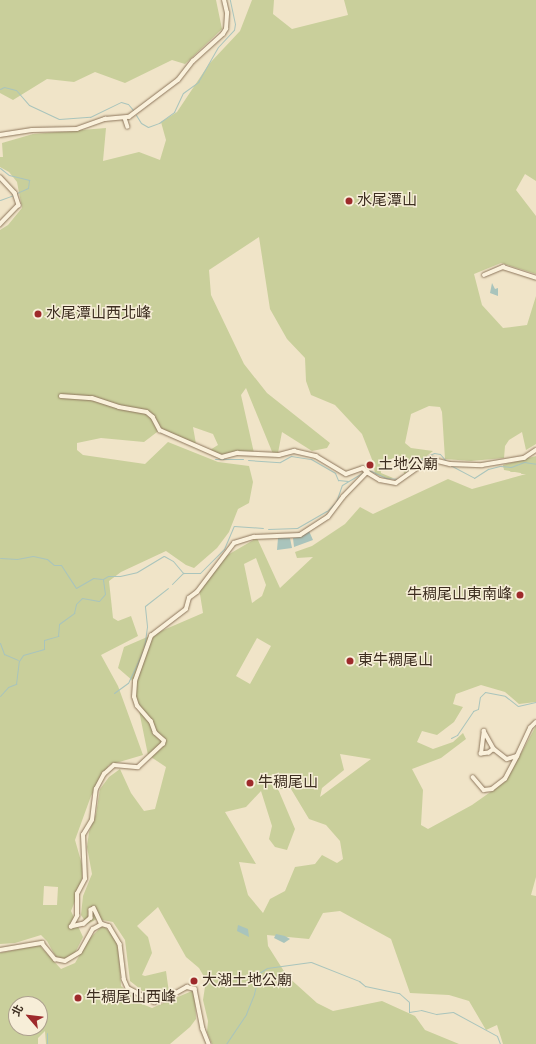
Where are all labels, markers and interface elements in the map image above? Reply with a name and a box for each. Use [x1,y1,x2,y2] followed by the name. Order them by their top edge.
[357,192,417,210] place label: 水尾潭山
[344,196,354,206] marker: 水尾潭山
[46,305,151,323] place label: 水尾潭山西北峰
[33,309,43,319] marker: 水尾潭山西北峰
[378,456,438,474] place label: 土地公廟
[365,460,375,470] marker: 土地公廟
[407,586,512,604] place label: 牛稠尾山東南峰
[515,590,525,600] marker: 牛稠尾山東南峰
[358,652,433,670] place label: 東牛稠尾山
[345,656,355,666] marker: 東牛稠尾山
[258,774,318,792] place label: 牛稠尾山
[245,778,255,788] marker: 牛稠尾山
[202,972,292,990] place label: 大湖土地公廟
[189,976,199,986] marker: 大湖土地公廟
[86,989,176,1007] place label: 牛稠尾山西峰
[73,993,83,1003] marker: 牛稠尾山西峰
[8,996,48,1036] north arrow
[8,1002,28,1019] text: 北

